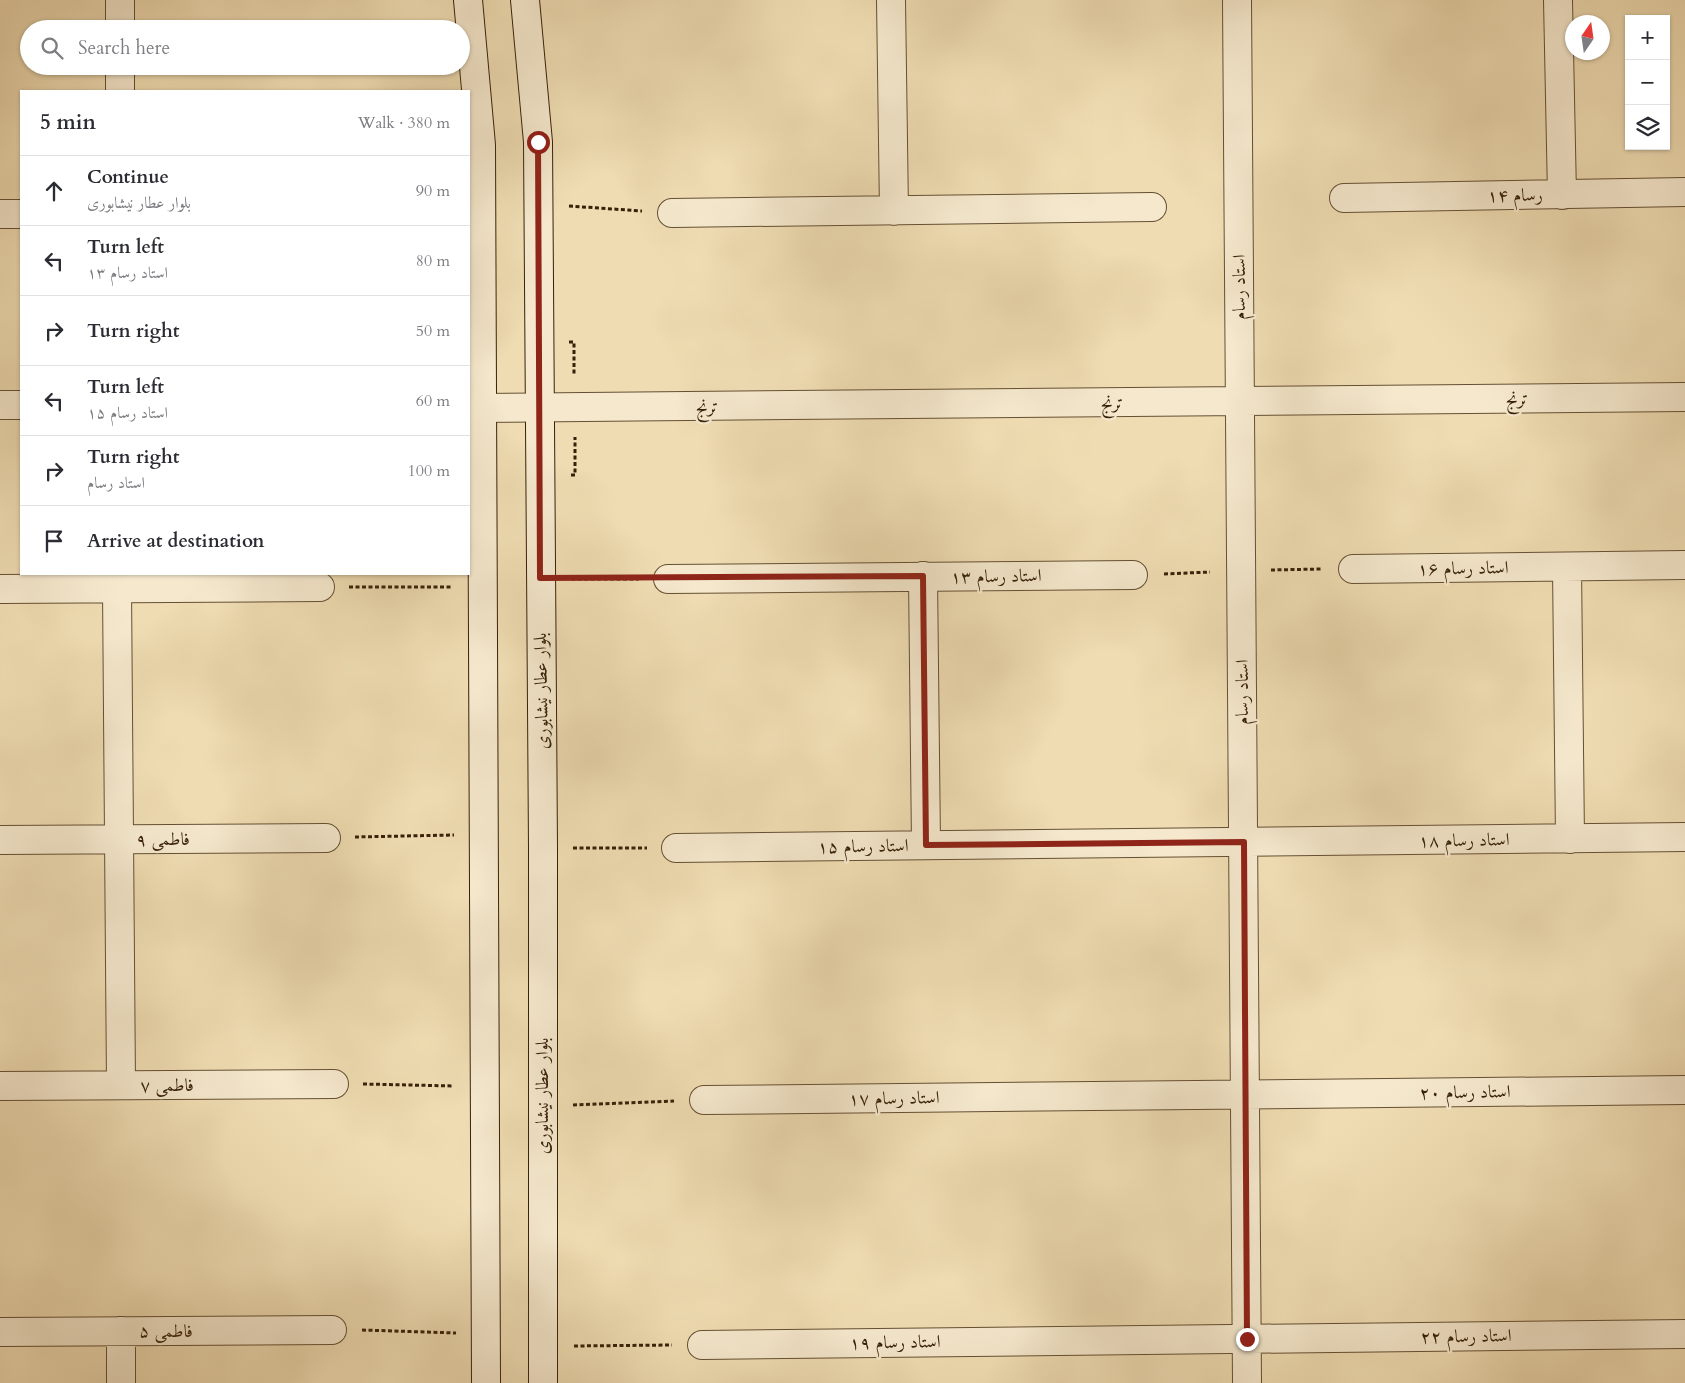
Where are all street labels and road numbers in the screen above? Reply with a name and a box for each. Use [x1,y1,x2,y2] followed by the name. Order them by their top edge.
[1487,183,1543,211] street label: رسام ۱۴
[1227,254,1255,320] street label: استاد رسام
[1505,387,1529,415] street label: ترنج
[1100,391,1124,419] street label: ترنج
[695,395,719,423] street label: ترنج
[1417,555,1509,585] street label: استاد رسام ۱۶
[950,563,1042,593] street label: استاد رسام ۱۳
[528,632,555,750] street label: بلوار عطار نیشابوری
[1230,659,1258,725] street label: استاد رسام
[136,827,190,852] street label: فاطمی ۹
[1418,827,1510,857] street label: استاد رسام ۱۸
[817,833,909,863] street label: استاد رسام ۱۵
[530,1038,555,1154] street label: بلوار عطار نیشابوری
[140,1073,194,1098] street label: فاطمی ۷
[1419,1079,1511,1109] street label: استاد رسام ۲۰
[848,1085,940,1115] street label: استاد رسام ۱۷
[139,1319,193,1344] street label: فاطمی ۵
[1420,1323,1512,1353] street label: استاد رسام ۲۲
[849,1329,941,1359] street label: استاد رسام ۱۹

